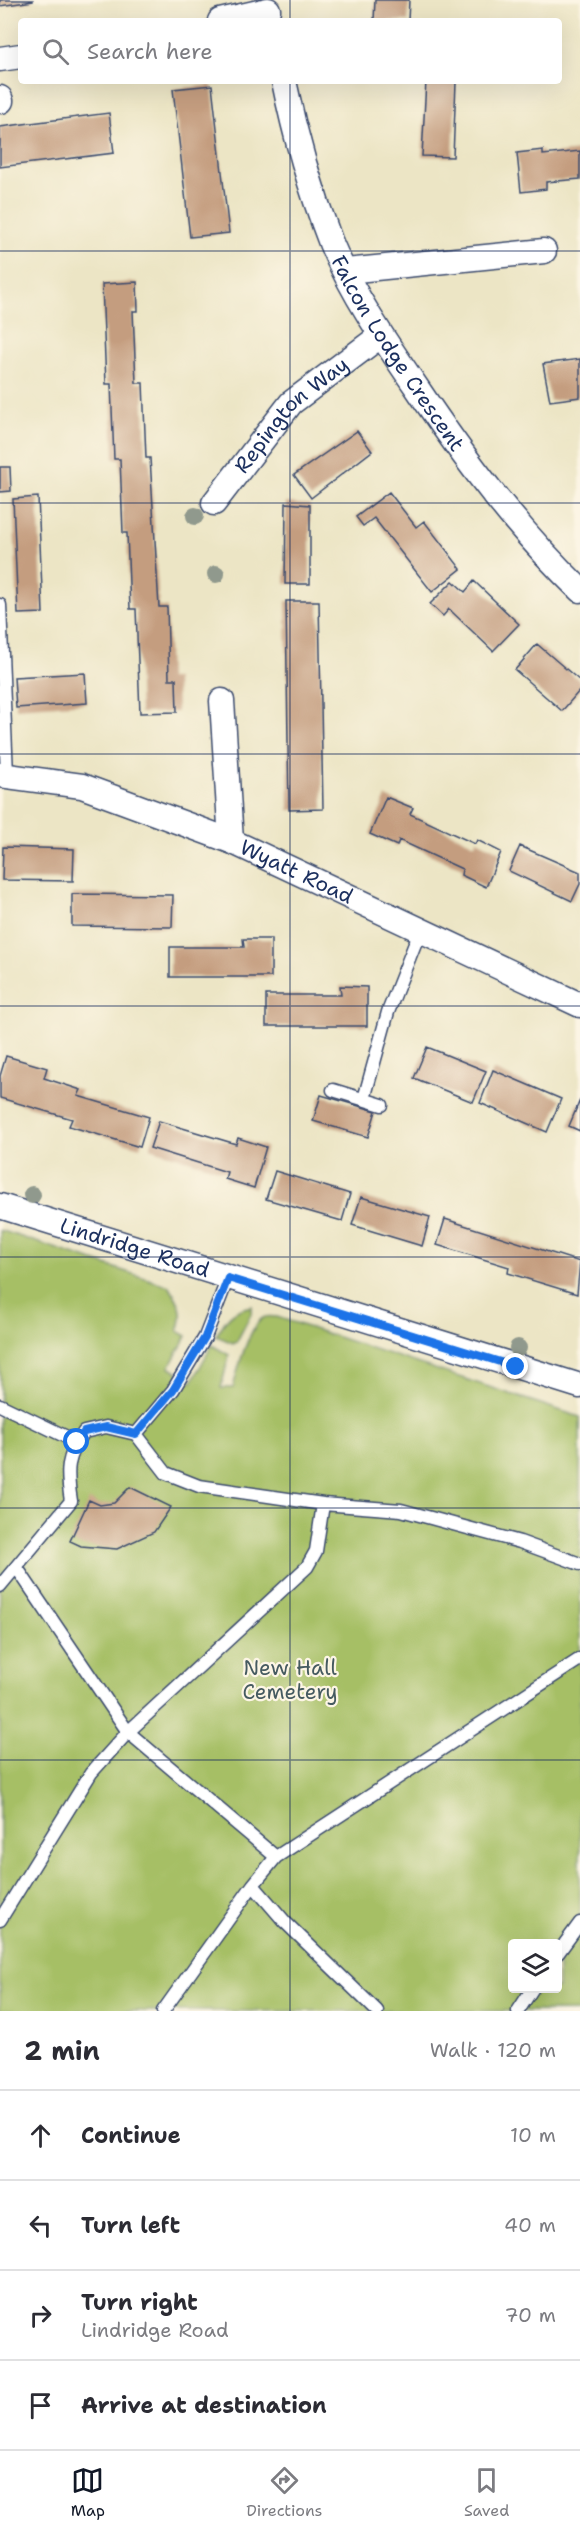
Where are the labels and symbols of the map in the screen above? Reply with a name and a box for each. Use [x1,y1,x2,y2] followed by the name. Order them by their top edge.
[325,251,471,457] street label: Falcon Lodge Crescent
[228,351,354,479] street label: Repington Way
[235,833,358,910] street label: Wyatt Road
[56,1211,213,1284] street label: Lindridge Road
[502,1353,528,1379] route end
[63,1428,89,1454] route start
[242,1654,338,1706] park label: New Hall Cemetery

